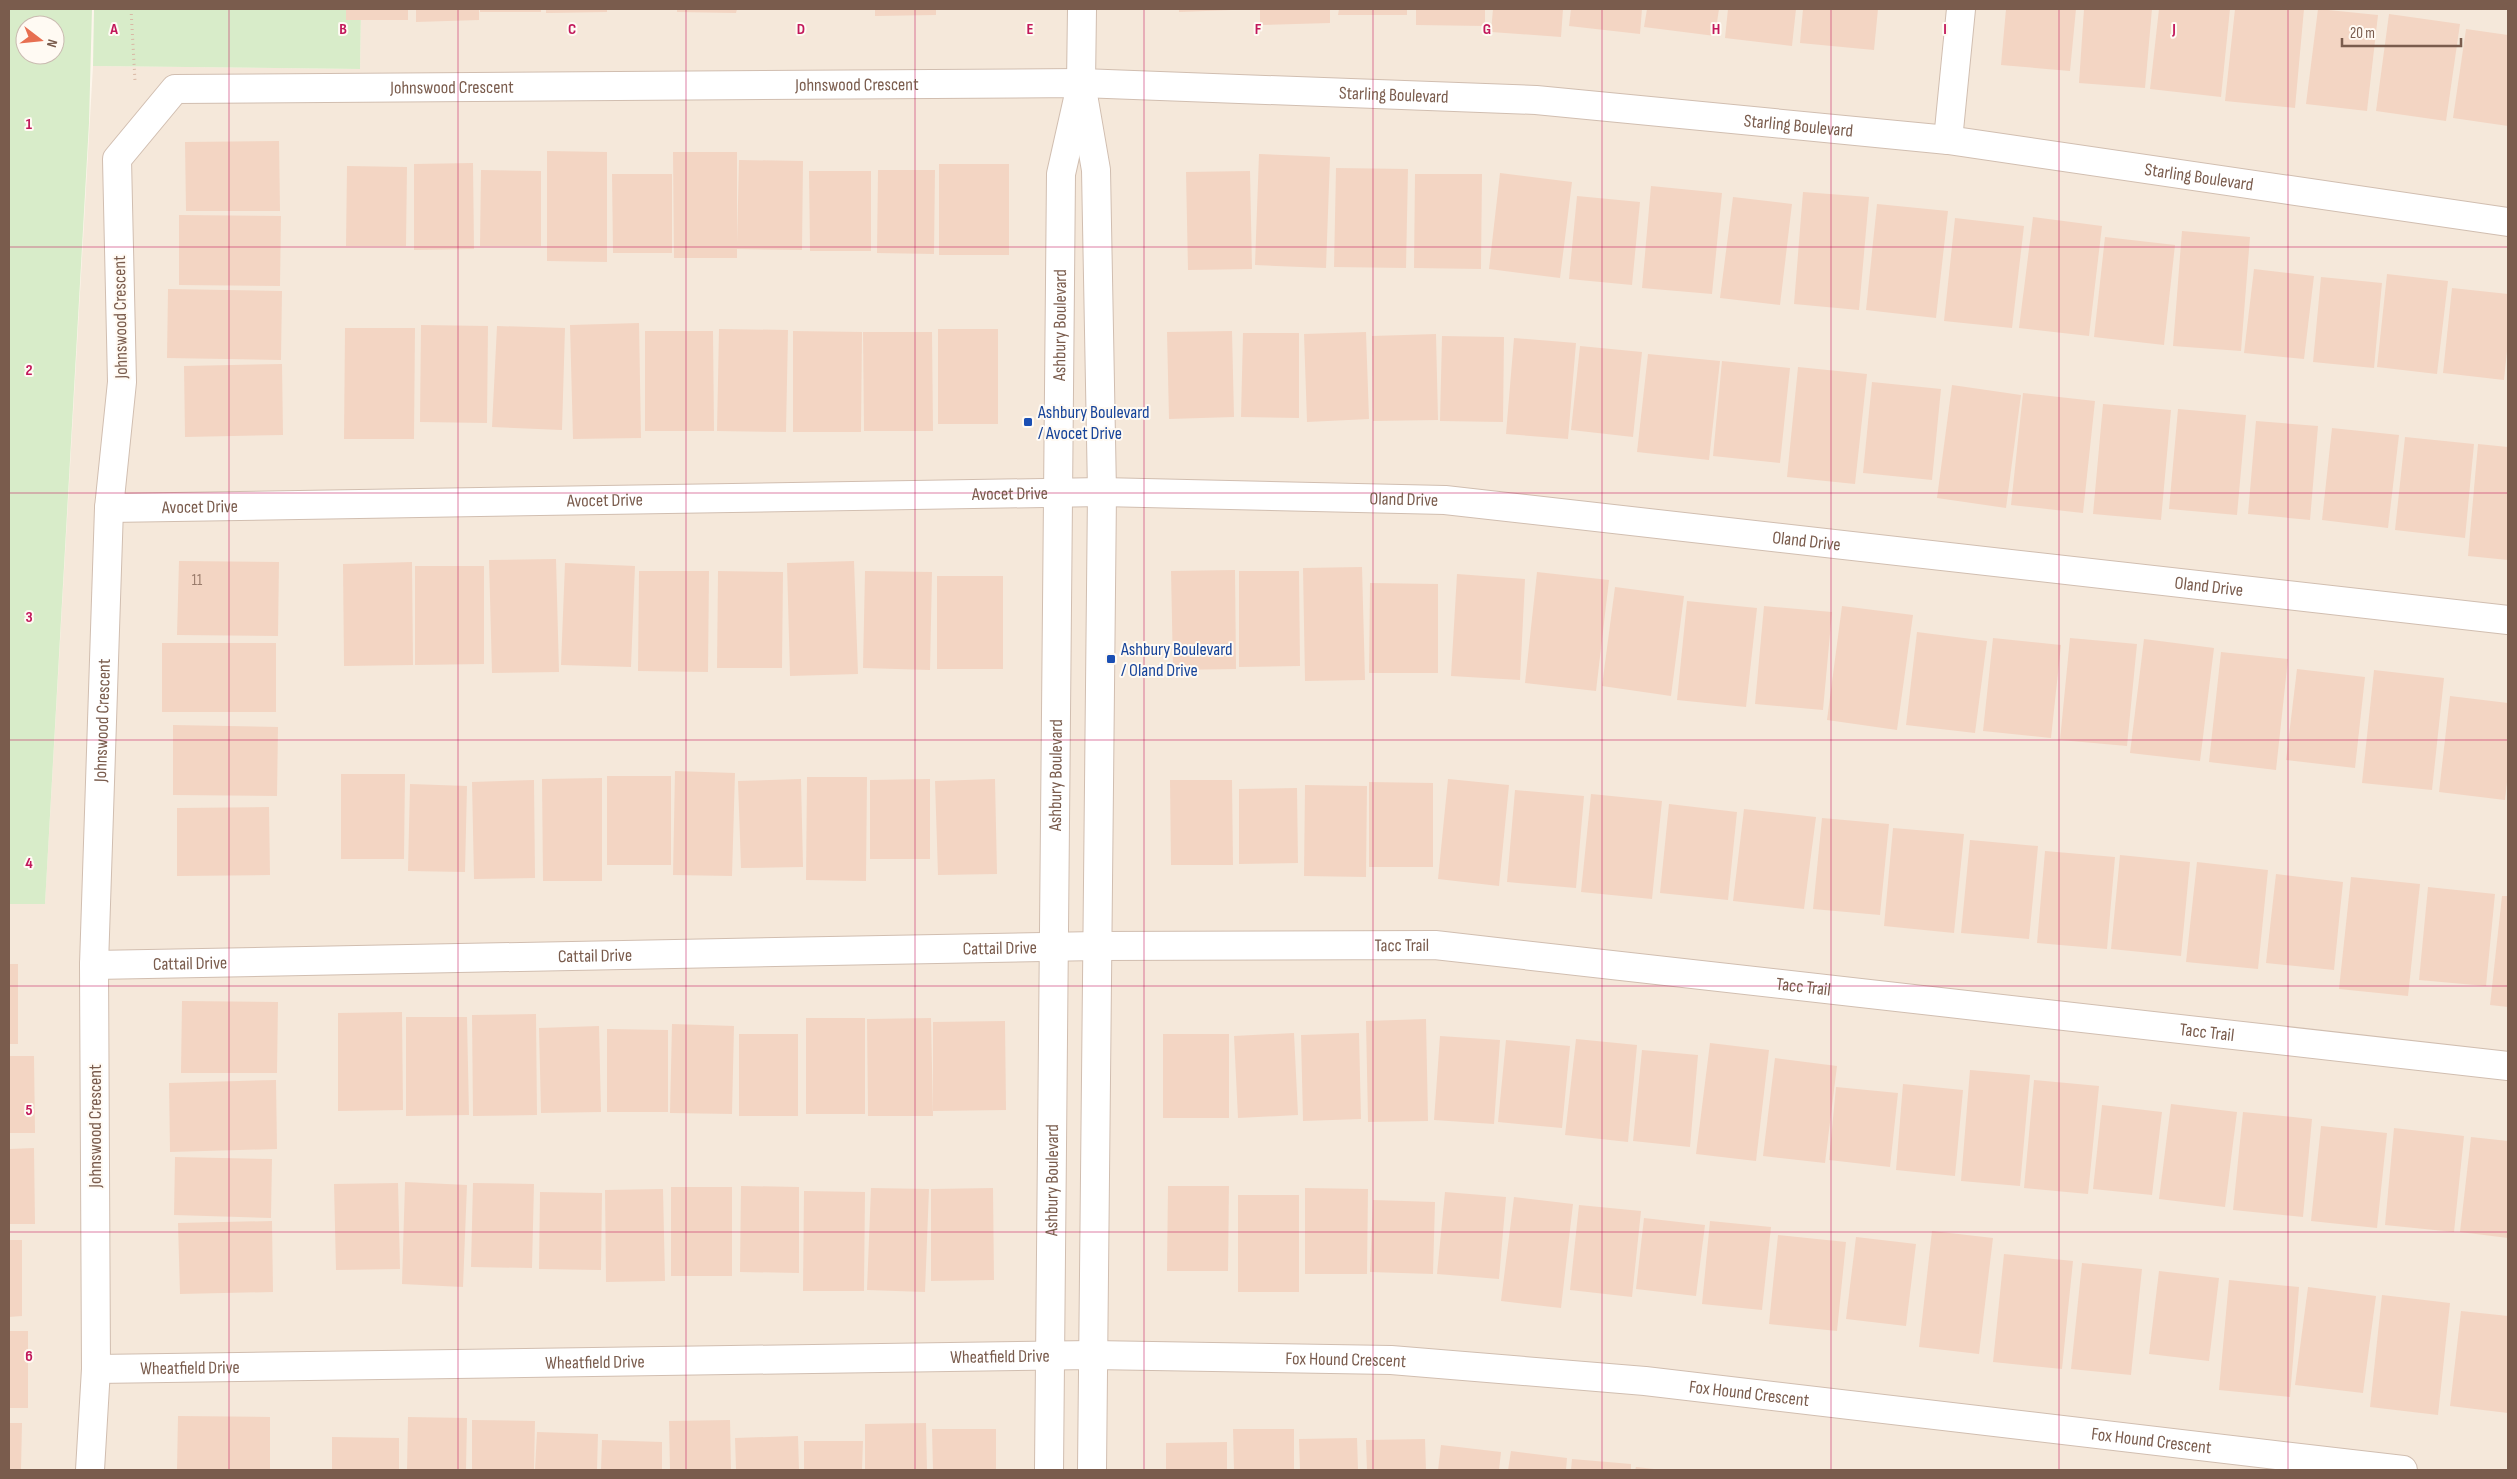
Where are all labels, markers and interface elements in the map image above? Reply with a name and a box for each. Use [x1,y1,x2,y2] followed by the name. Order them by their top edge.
[15,15,65,65] north arrow
[2342,15,2461,47] scale bar
[109,20,118,39] text: A
[339,20,347,39] text: B
[568,20,576,39] text: C
[797,20,805,39] text: D
[1027,20,1034,39] text: E
[1255,20,1262,39] text: F
[1483,20,1491,39] text: G
[1712,20,1720,39] text: H
[1943,20,1947,39] text: I
[2171,20,2176,39] text: J
[2350,24,2375,43] text: 20 m
[43,38,61,49] text: N
[794,74,919,96] street label: Johnswood Crescent
[389,77,514,99] street label: Johnswood Crescent
[1338,83,1449,108] street label: Starling Boulevard
[1743,110,1854,142] street label: Starling Boulevard
[26,115,33,134] text: 1
[2143,159,2255,196] street label: Starling Boulevard
[109,255,132,380] street label: Johnswood Crescent
[1049,269,1071,382] street label: Ashbury Boulevard
[25,361,33,380] text: 2
[1037,402,1150,444] place label: Ashbury Boulevard / Avocet Drive
[1022,416,1034,428] marker: Ashbury Boulevard / Avocet Drive
[971,483,1048,505] street label: Avocet Drive
[1369,488,1438,511] street label: Oland Drive
[566,489,643,512] street label: Avocet Drive
[161,496,238,518] street label: Avocet Drive
[1771,527,1842,556] street label: Oland Drive
[192,571,203,590] house number: 11
[2174,572,2244,601] street label: Oland Drive
[25,608,33,627] text: 3
[1120,639,1233,681] place label: Ashbury Boulevard / Oland Drive
[1105,653,1117,665] marker: Ashbury Boulevard / Oland Drive
[90,658,115,783] street label: Johnswood Crescent
[1045,719,1067,832] street label: Ashbury Boulevard
[25,854,33,873] text: 4
[1374,935,1429,956] street label: Tacc Trail
[963,937,1037,960] street label: Cattail Drive
[558,945,632,967] street label: Cattail Drive
[153,952,227,975] street label: Cattail Drive
[1775,974,1832,1001] street label: Tacc Trail
[2178,1019,2235,1046] street label: Tacc Trail
[85,1064,106,1189] street label: Johnswood Crescent
[25,1101,33,1120] text: 5
[1041,1124,1063,1237] street label: Ashbury Boulevard
[950,1346,1050,1368] street label: Wheatfield Drive
[25,1347,33,1366] text: 6
[1285,1348,1408,1372] street label: Fox Hound Crescent
[545,1351,645,1374] street label: Wheatfield Drive
[140,1357,240,1379] street label: Wheatfield Drive
[1688,1376,1811,1411] street label: Fox Hound Crescent
[2090,1423,2213,1459] street label: Fox Hound Crescent

